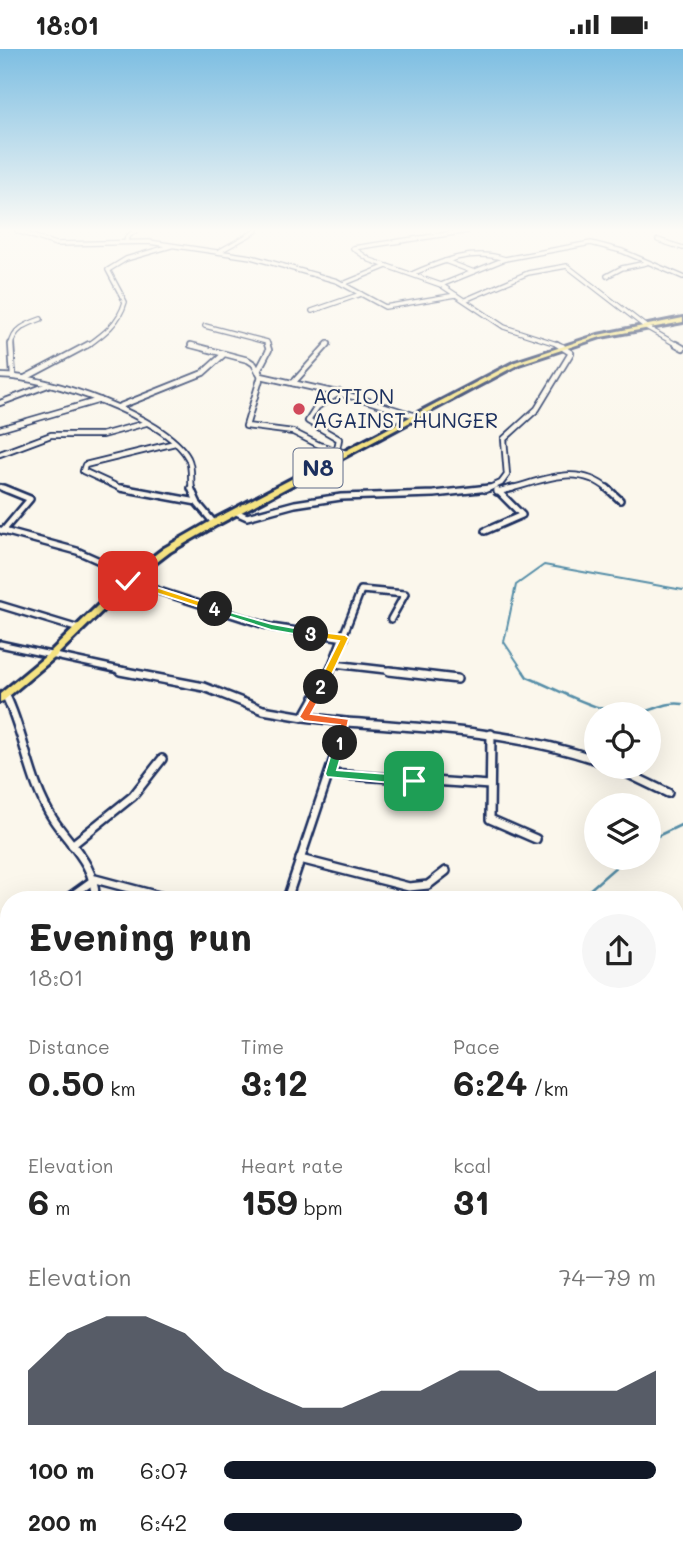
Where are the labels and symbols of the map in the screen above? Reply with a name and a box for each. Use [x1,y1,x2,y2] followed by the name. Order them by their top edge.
[313,382,498,433] place label: ACTION AGAINST HUNGER
[291,401,307,417] marker: ACTION AGAINST HUNGER
[294,449,342,487] road number: N8
[98,551,158,611] pin
[198,591,232,627] pin: 4
[294,617,328,651] pin: 3
[304,669,338,705] pin: 2
[322,725,358,761] pin: 1
[384,751,444,811] pin

